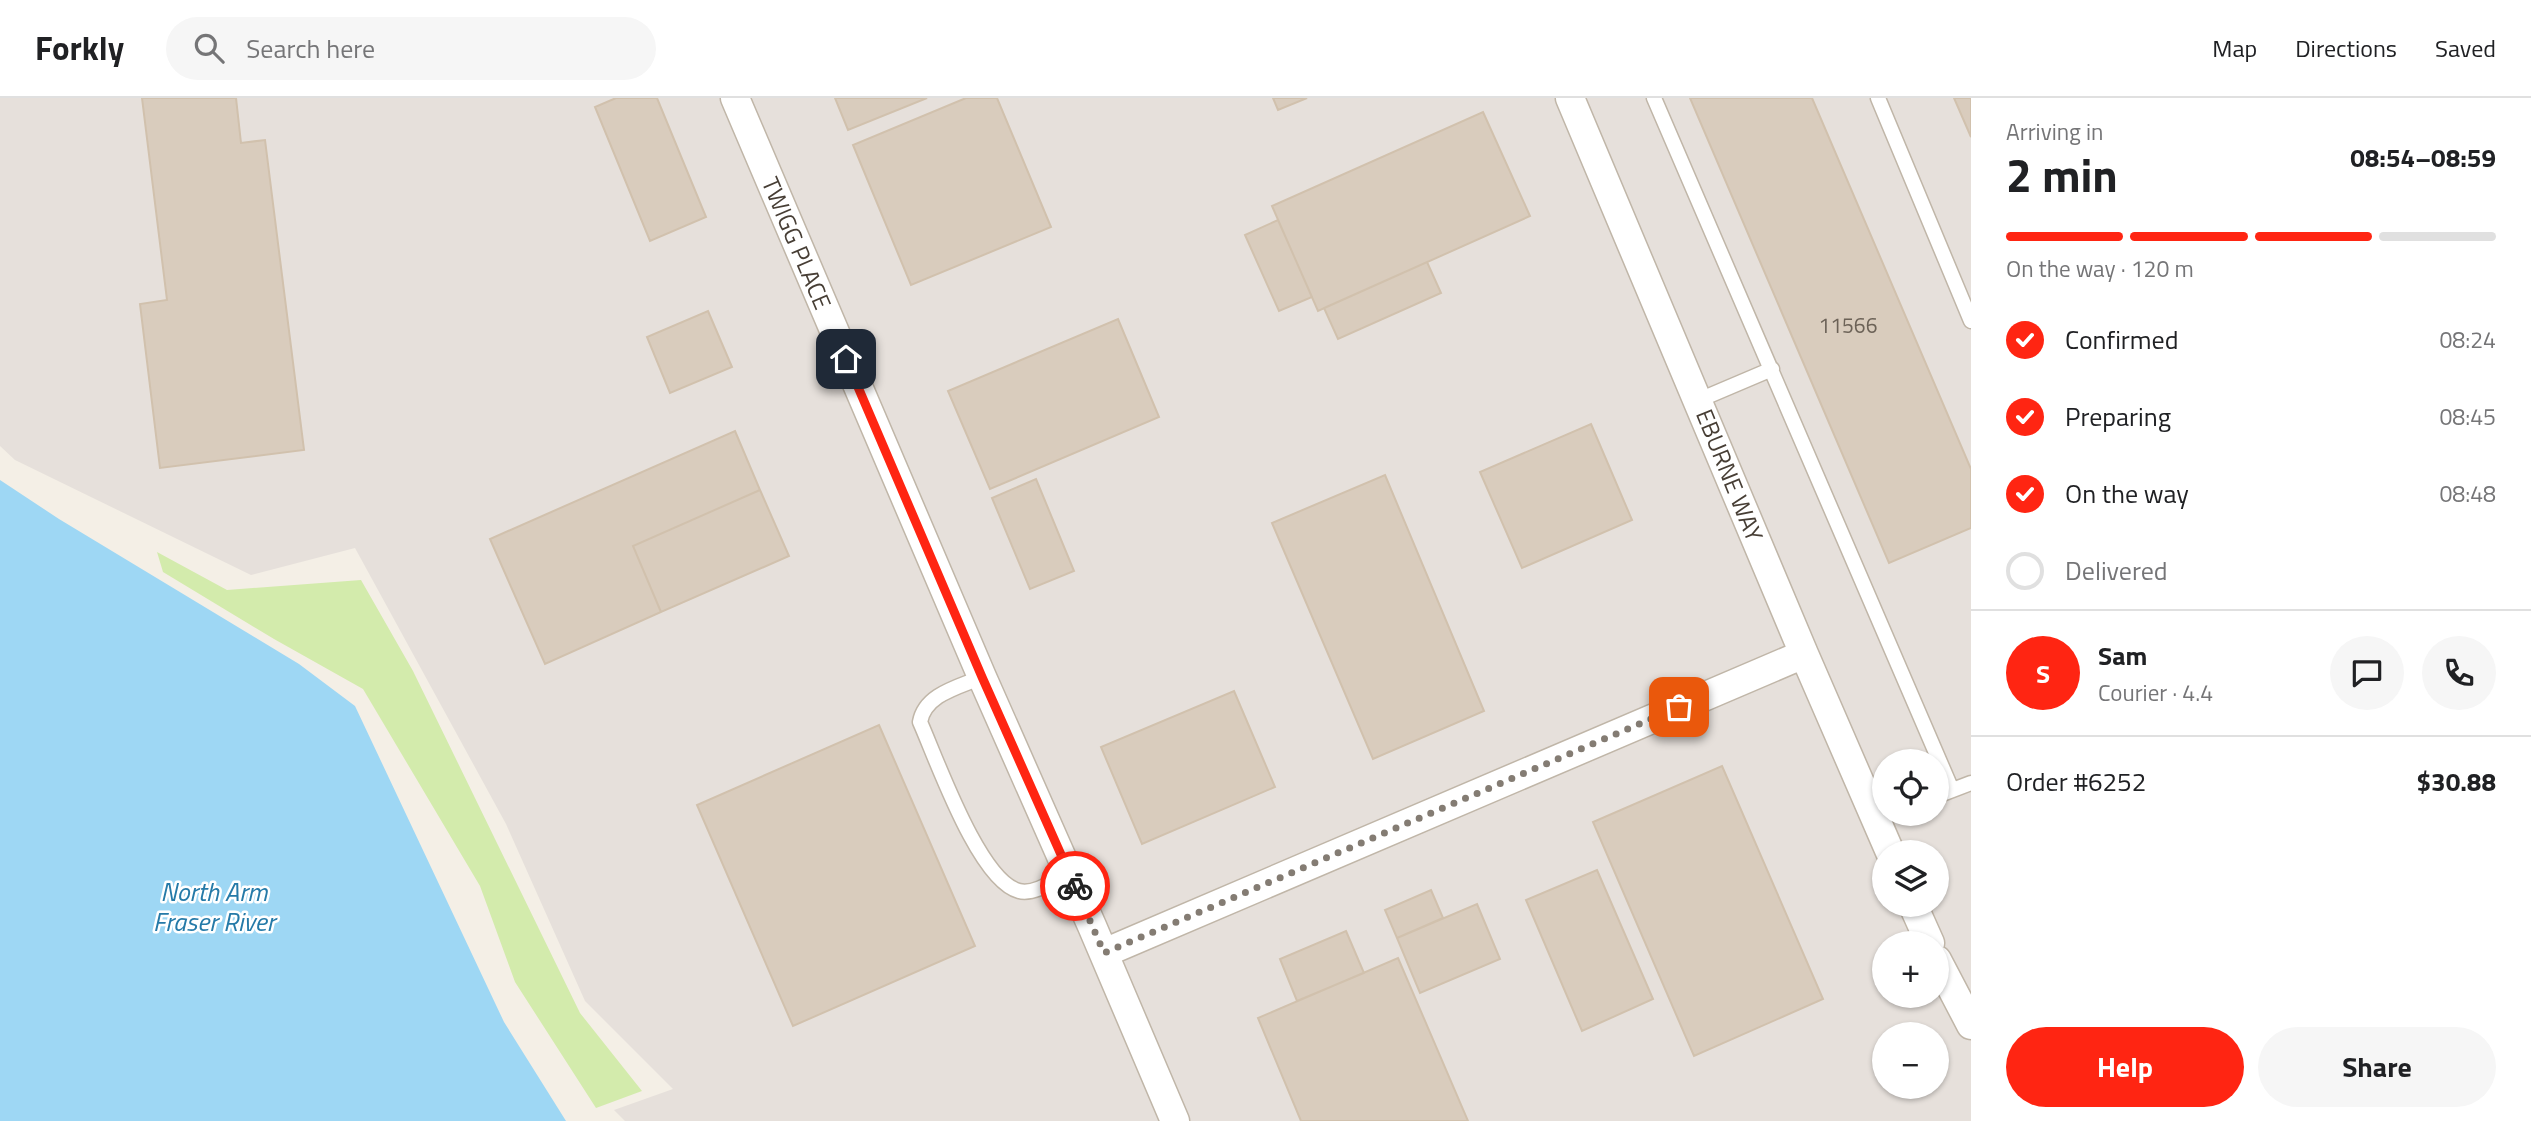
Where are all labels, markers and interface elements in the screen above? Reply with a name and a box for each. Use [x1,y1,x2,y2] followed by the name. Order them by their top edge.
[166,17,656,80] search box
[35,23,124,73] text: Forkly
[190,29,228,67] icon: search
[246,29,375,68] text: Search here
[2212,30,2257,66] text: Map
[2295,30,2397,66] text: Directions
[2435,30,2496,66] text: Saved
[2006,114,2103,149] text: Arriving in
[2350,138,2496,177] text: 08:54–08:59
[2006,140,2118,210] text: 2 min
[753,171,841,315] street label: TWIGG PLACE
[2006,251,2194,286] text: On the way · 120 m
[1819,309,1877,341] house number: 11566
[2065,320,2179,359] text: Confirmed
[2006,321,2044,359] icon: check
[2439,322,2496,357] text: 08:24
[816,329,876,389] pin
[827,340,865,378] icon: home
[2065,397,2171,436] text: Preparing
[2006,398,2044,436] icon: check
[2439,399,2496,434] text: 08:45
[1687,403,1773,547] street label: EBURNE WAY
[2065,474,2189,513] text: On the way
[2006,475,2044,513] icon: check
[2439,476,2496,511] text: 08:48
[2065,551,2168,590] text: Delivered
[2098,636,2147,675] text: Sam
[2330,636,2404,710] button: chat
[2422,636,2496,710] button: phone
[2036,654,2050,693] text: S
[2098,675,2213,710] text: Courier · 4.4
[1649,677,1709,737] pin
[1660,688,1698,726] icon: bag
[1872,749,1949,1099] map controls
[1872,749,1949,826] button: locate
[2006,762,2146,801] text: Order #6252
[2417,762,2496,801] text: $30.88
[1872,840,1949,917] button: layers
[1040,851,1110,921] courier
[1056,867,1094,905] icon: bike
[153,872,278,941] water label: North Arm Fraser River
[1872,931,1949,1008] button: +
[1872,1022,1949,1099] button: −
[2006,1027,2244,1107] button: Help
[2258,1027,2496,1107] button: Share

